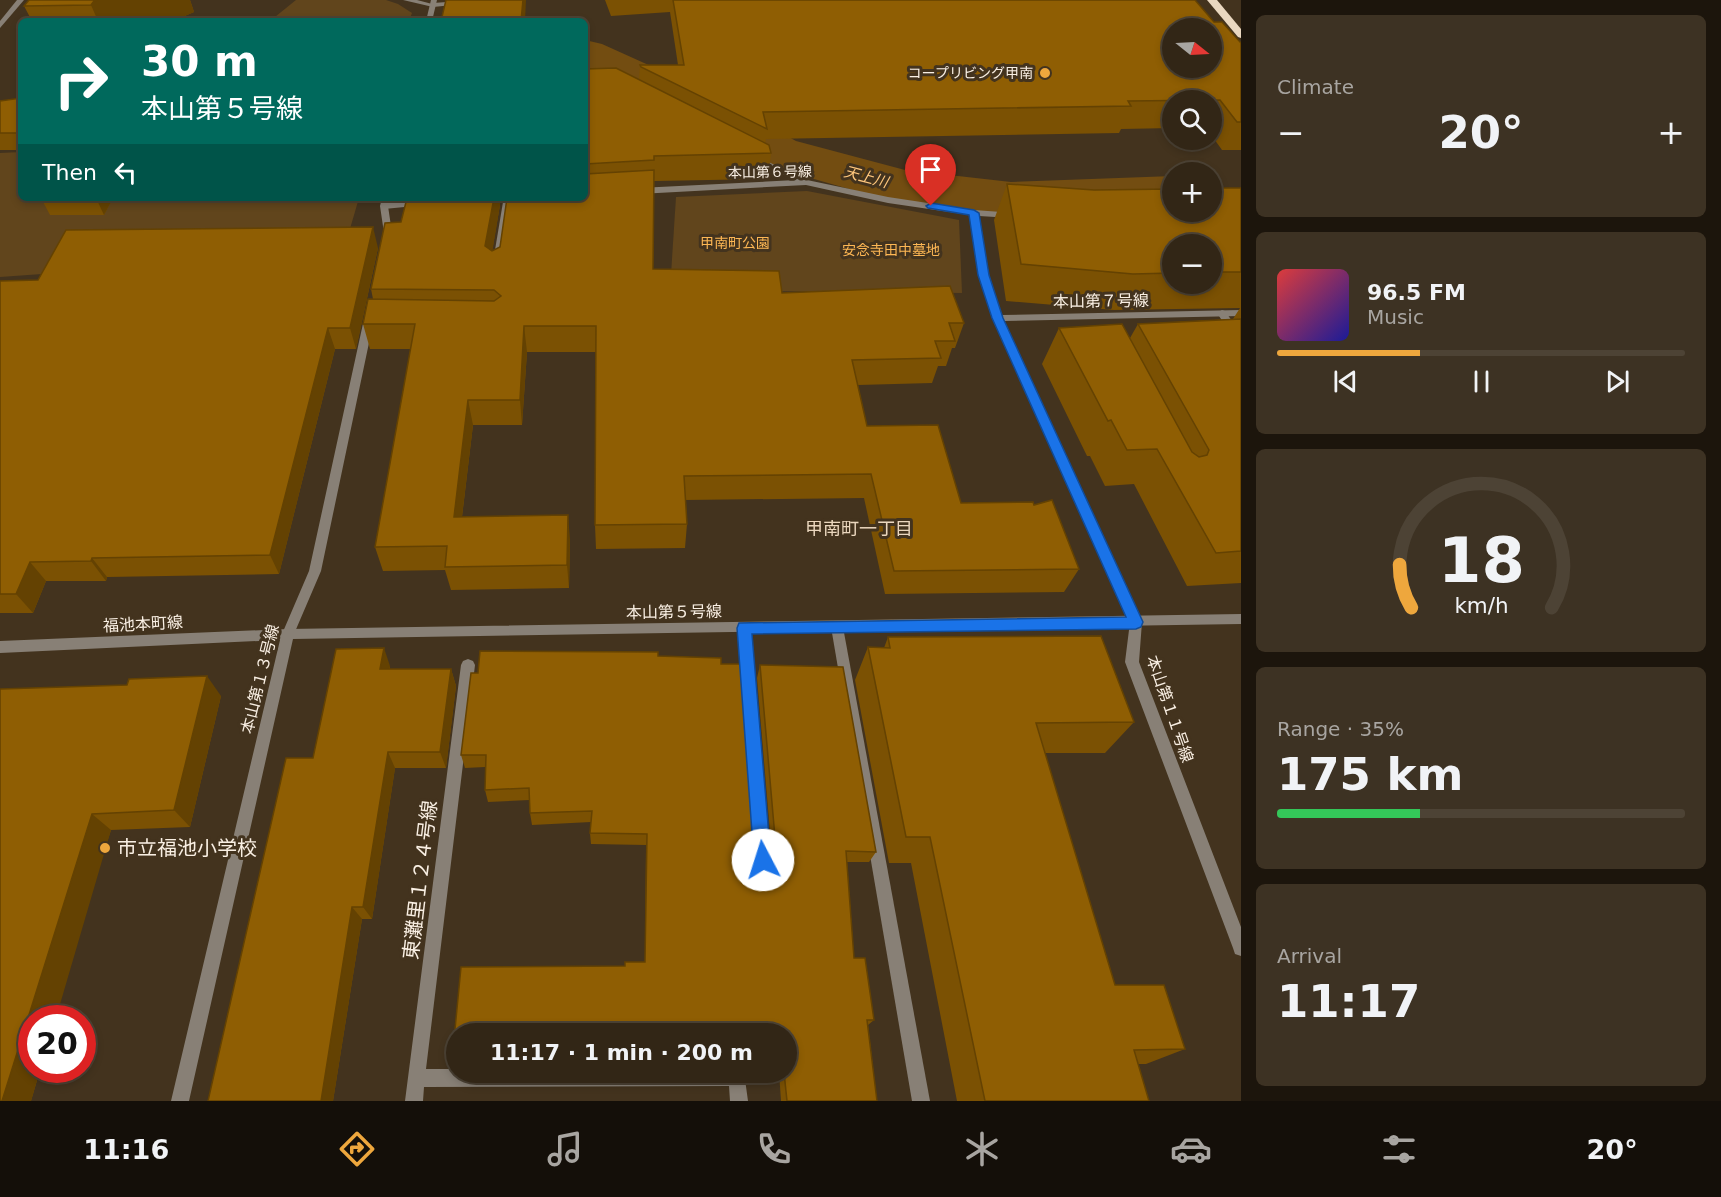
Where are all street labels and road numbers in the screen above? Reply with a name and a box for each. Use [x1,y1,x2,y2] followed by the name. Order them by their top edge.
[728,163,812,181] street label: 本山第６号線
[1053,291,1149,311] street label: 本山第７号線
[626,602,722,622] street label: 本山第５号線
[103,612,183,636] street label: 福池本町線
[237,622,283,736] street label: 本山第１３号線
[1143,653,1197,765] street label: 本山第１１号線
[398,799,442,961] street label: 東灘里１２４号線

